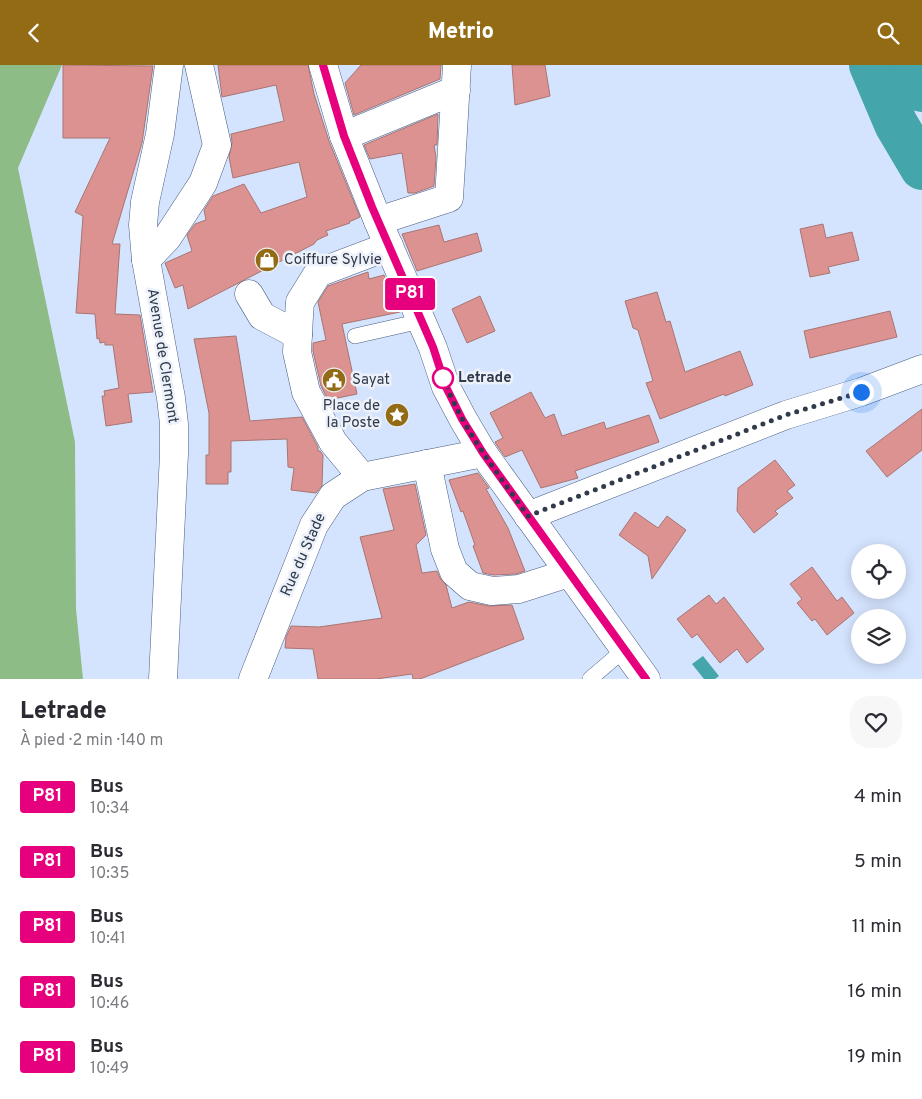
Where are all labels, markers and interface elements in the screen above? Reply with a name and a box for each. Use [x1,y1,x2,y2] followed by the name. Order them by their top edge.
[20,19,48,47] icon: back
[428,19,494,46] text: Metrio
[874,19,902,47] icon: search
[254,247,280,273] shop icon: Coiffure Sylvie
[284,251,382,270] place label: Coiffure Sylvie
[381,278,439,310] line badge: P81
[395,282,425,305] text: P81
[142,287,182,425] street label: Avenue de Clermont
[321,367,347,393] public building icon: Sayat
[432,367,454,389] marker: Letrade
[458,369,512,388] place label: Letrade
[352,371,390,390] place label: Sayat
[849,380,874,405] your location
[323,397,380,433] place label: Place de la Poste
[384,402,410,428] place icon: Place de la Poste
[277,510,331,600] street label: Rue du Stade
[851,544,906,664] map controls
[851,544,906,599] button: locate
[851,609,906,664] button: layers
[850,696,902,748] button: heart
[20,697,107,727] text: Letrade
[20,731,163,751] text: À pied · 2 min · 140 m
[90,775,124,799] text: Bus
[33,785,62,808] text: P81
[854,785,902,809] text: 4 min
[90,799,129,819] text: 10:34
[90,840,124,864] text: Bus
[33,850,62,873] text: P81
[854,850,902,874] text: 5 min
[90,864,129,884] text: 10:35
[90,905,124,929] text: Bus
[33,915,62,938] text: P81
[852,915,902,939] text: 11 min
[90,929,126,949] text: 10:41
[90,970,124,994] text: Bus
[33,980,62,1003] text: P81
[847,980,902,1004] text: 16 min
[90,994,129,1014] text: 10:46
[90,1035,124,1059] text: Bus
[33,1045,62,1068] text: P81
[847,1045,902,1069] text: 19 min
[90,1059,129,1079] text: 10:49

